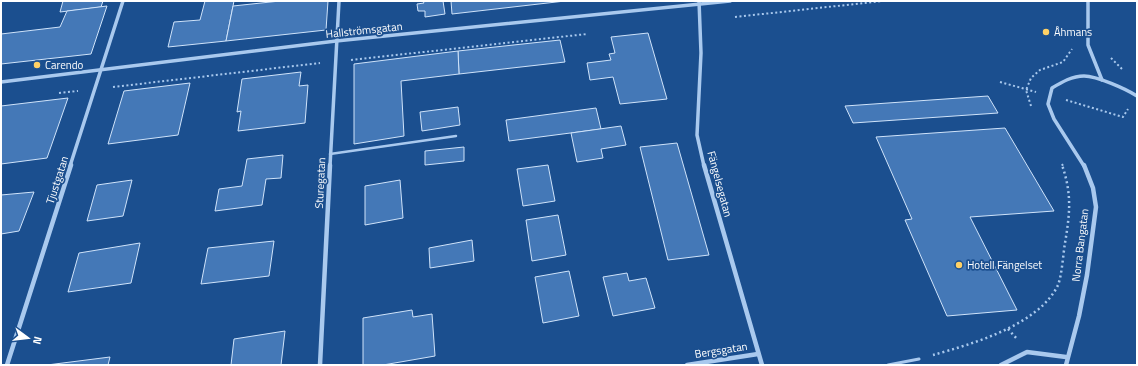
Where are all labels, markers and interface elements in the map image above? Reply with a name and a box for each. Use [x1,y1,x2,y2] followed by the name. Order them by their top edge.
[325,18,403,42] street label: Hallströmsgatan
[1054,24,1092,40] place label: Åhmans
[1041,27,1051,37] marker: Åhmans
[45,57,83,73] place label: Carendo
[32,60,42,70] marker: Carendo
[704,149,737,219] street label: Fängelsegatan
[42,154,72,206] street label: Tjustgatan
[311,157,329,209] street label: Sturegatan
[1068,208,1092,282] street label: Norra Bangatan
[967,257,1042,273] place label: Hotell Fängelset
[954,260,964,270] marker: Hotell Fängelset
[8,318,48,358] north arrow
[29,335,46,346] text: N
[693,338,749,362] street label: Bergsgatan

